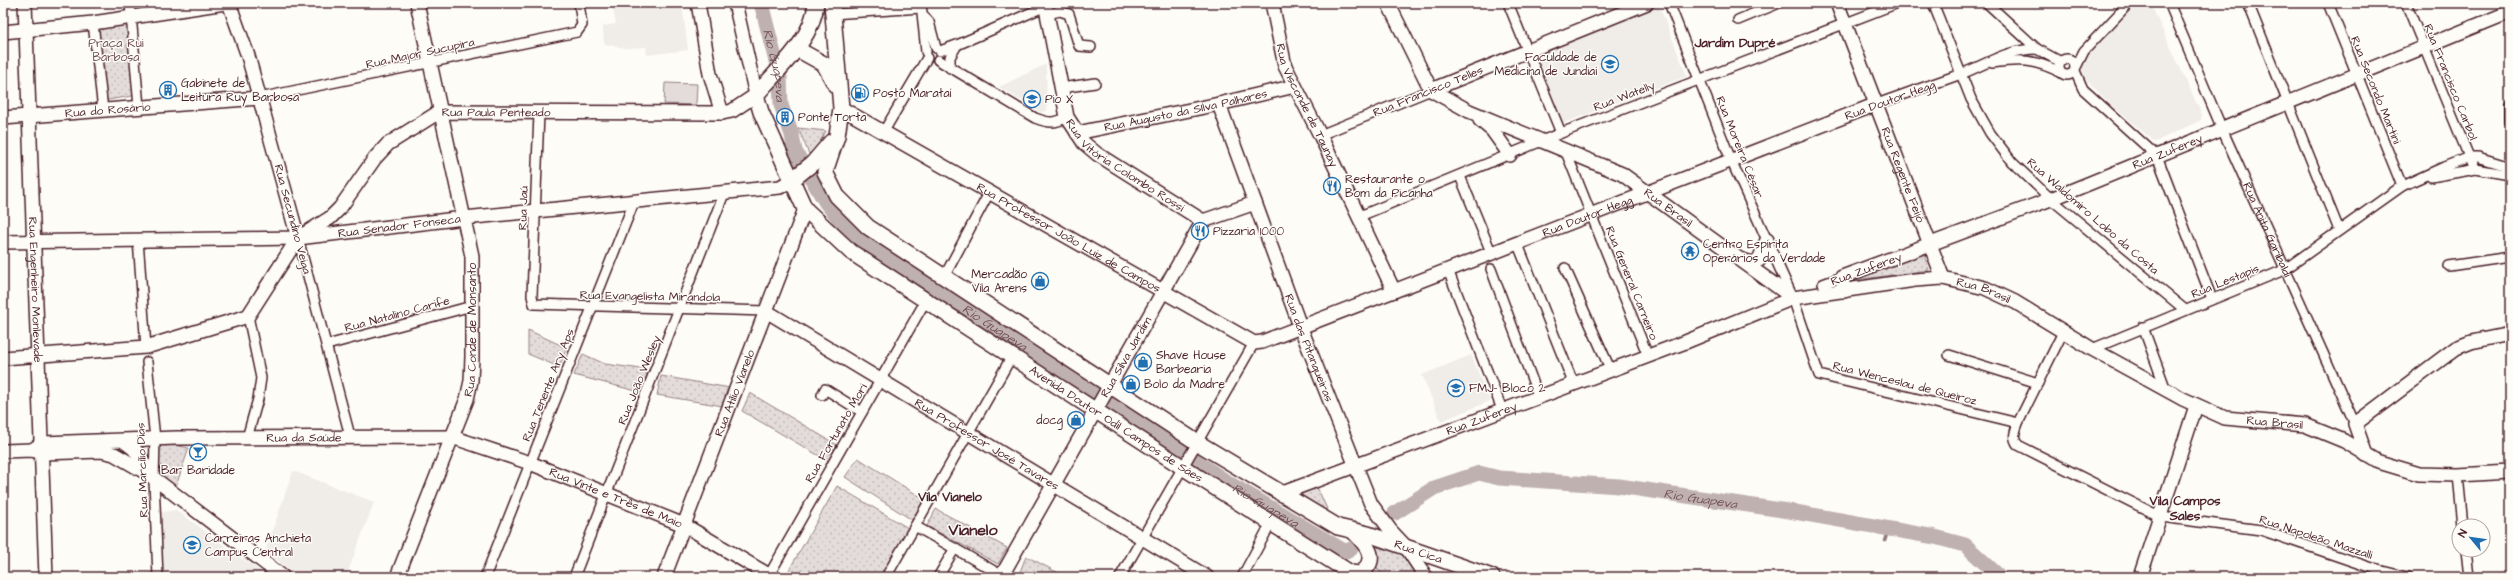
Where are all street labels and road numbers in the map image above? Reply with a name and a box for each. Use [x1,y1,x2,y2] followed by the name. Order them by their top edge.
[2419,22,2482,143] street label: Rua Francisco Carbol
[364,34,476,73] street label: Rua Major Sucupira
[2346,34,2405,147] street label: Rua Secondo Martini
[1272,42,1342,171] street label: Rua Visconde de Taunay
[1371,62,1486,121] street label: Rua Francisco Telles
[1842,76,1938,126] street label: Rua Doutor Hegg
[1591,77,1658,117] street label: Rua Watelly
[1103,85,1269,136] street label: Rua Augusto da SIlva Palhares
[1711,94,1768,201] street label: Rua Moreira César
[64,98,151,122] street label: Rua do Rosário
[442,104,551,121] street label: Rua Paula Penteado
[1061,116,1188,216] street label: Rua Vitória Colombo Rossi
[1877,125,1929,225] street label: Rua Regente Feijó
[2130,130,2206,174] street label: Rua Zuferey
[2023,154,2162,278] street label: Rua Waldomiro Lobo da Costa
[269,162,315,276] street label: Rua Secundino Veiga
[973,179,1164,297] street label: Rua Professor João Luiz de Campos
[2238,180,2296,280] street label: Rua Anita Garibaldi
[1640,184,1696,231] street label: Rua Brasil
[514,186,533,230] street label: Rua Jaú
[1540,191,1635,242] street label: Rua Doutor Hegg
[337,210,462,242] street label: Rua Senador Fonseca
[24,217,46,364] street label: Rua Engenheiro Monlevade
[1601,224,1662,343] street label: Rua General Carneiro
[1828,249,1905,291] street label: Rua Zuferey
[2189,260,2262,303] street label: Rua Lestapis
[460,262,481,398] street label: Rua Conde de Monsanto
[1955,273,2013,308] street label: Rua Brasil
[580,287,720,307] street label: Rua Evangelista Mirandola
[343,292,452,337] street label: Rua Natalino Carife
[1280,292,1337,405] street label: Rua das Pitangueiras
[1097,313,1156,401] street label: Rua Silva Jardim
[518,326,580,445] street label: Rua Tenente Ary Aps
[614,333,666,428] street label: Rua João Wesley
[711,347,759,439] street label: Rua Atílio Vianelo
[1831,357,1979,410] street label: Rua Wenceslau de Queiroz
[1026,362,1206,487] street label: Avenida Doutor Odil Campos de Sáes
[801,380,872,486] street label: Rua Fortunato Mori
[911,395,1062,495] street label: Rua Professor José Tavares
[1444,398,1520,440] street label: Rua Zuferey
[2246,412,2304,434] street label: Rua Brasil
[132,422,153,518] street label: Rua Marcílio Dias
[266,429,342,447] street label: Rua da Saúde
[547,464,685,533] street label: Rua Vinte e Três de Maio
[2257,511,2375,564] street label: Rua Napoleão Mazzalli
[1392,536,1444,568] street label: Rua Cica

